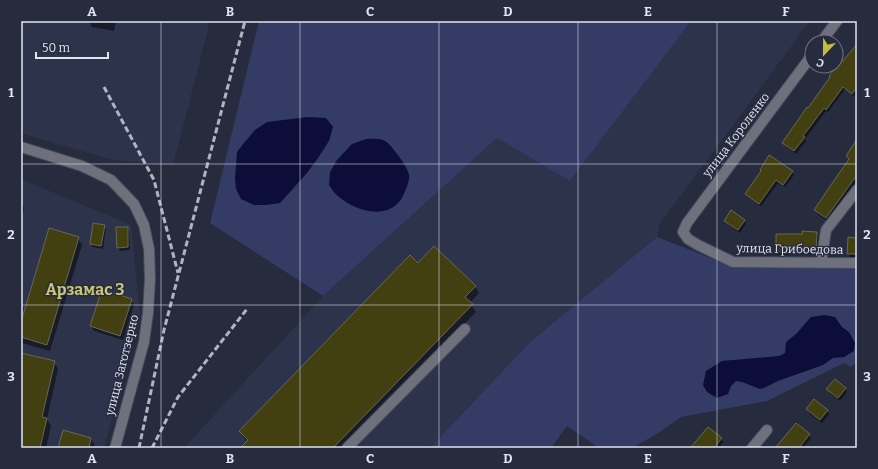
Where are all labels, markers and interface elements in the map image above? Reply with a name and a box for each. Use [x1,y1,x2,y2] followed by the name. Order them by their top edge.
[87,4,97,19] text: A
[226,4,234,19] text: B
[366,4,374,19] text: C
[503,4,513,19] text: D
[644,4,652,19] text: E
[782,4,790,19] text: F
[36,34,108,60] scale bar
[804,34,844,74] north arrow
[42,41,71,55] text: 50 m
[815,55,826,70] text: С
[8,85,14,100] text: 1
[864,85,870,100] text: 1
[699,90,772,181] street label: улица Короленко
[7,227,15,242] text: 2
[863,227,871,242] text: 2
[735,241,844,257] street label: улица Грибоедова
[45,280,125,299] district label: Арзамас 3
[102,313,141,418] street label: улица Заготзерно
[7,369,15,384] text: 3
[863,369,871,384] text: 3
[87,451,97,466] text: A
[226,451,234,466] text: B
[366,451,374,466] text: C
[503,451,513,466] text: D
[644,451,652,466] text: E
[782,451,790,466] text: F

